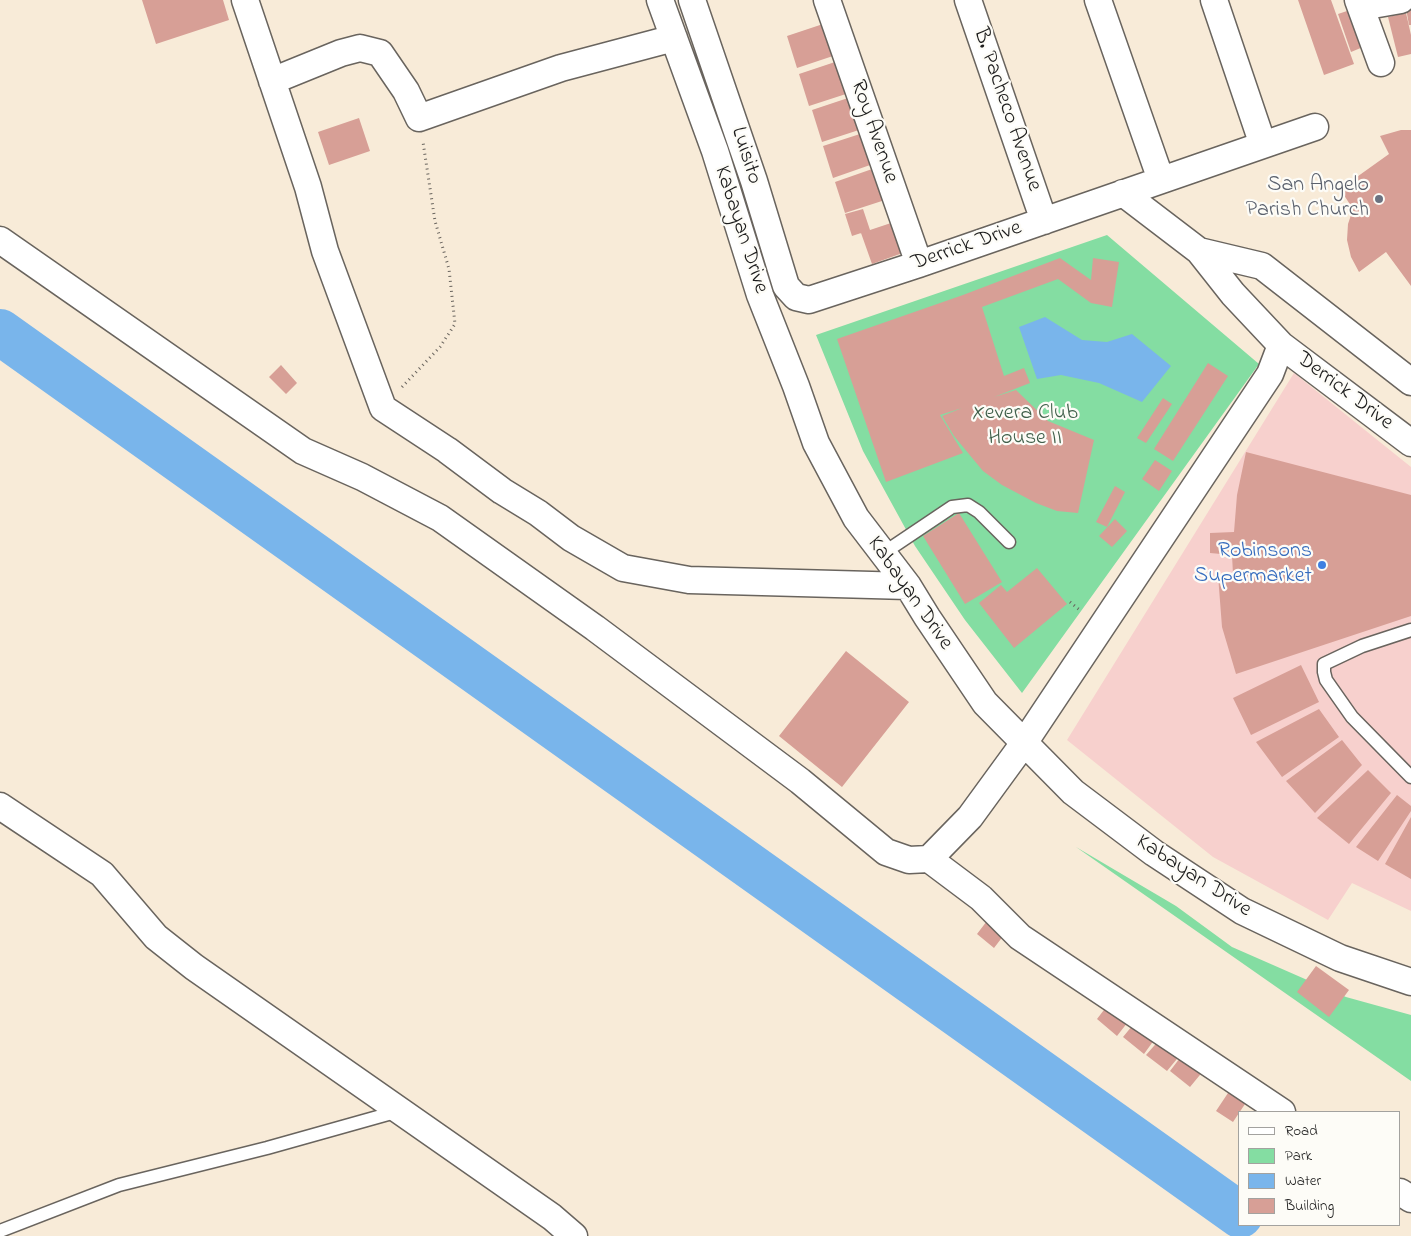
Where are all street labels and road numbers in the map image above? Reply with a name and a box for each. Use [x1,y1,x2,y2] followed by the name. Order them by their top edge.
[966,25,1046,195] street label: B. Pacheco Avenue
[843,77,903,187] street label: Roy Avenue
[723,124,767,188] street label: Luisito
[707,163,773,297] street label: Kabayan Drive
[909,216,1025,278] street label: Derrick Drive
[1290,347,1398,437] street label: Derrick Drive
[860,532,958,656] street label: Kabayan Drive
[1130,830,1256,924] street label: Kabayan Drive

